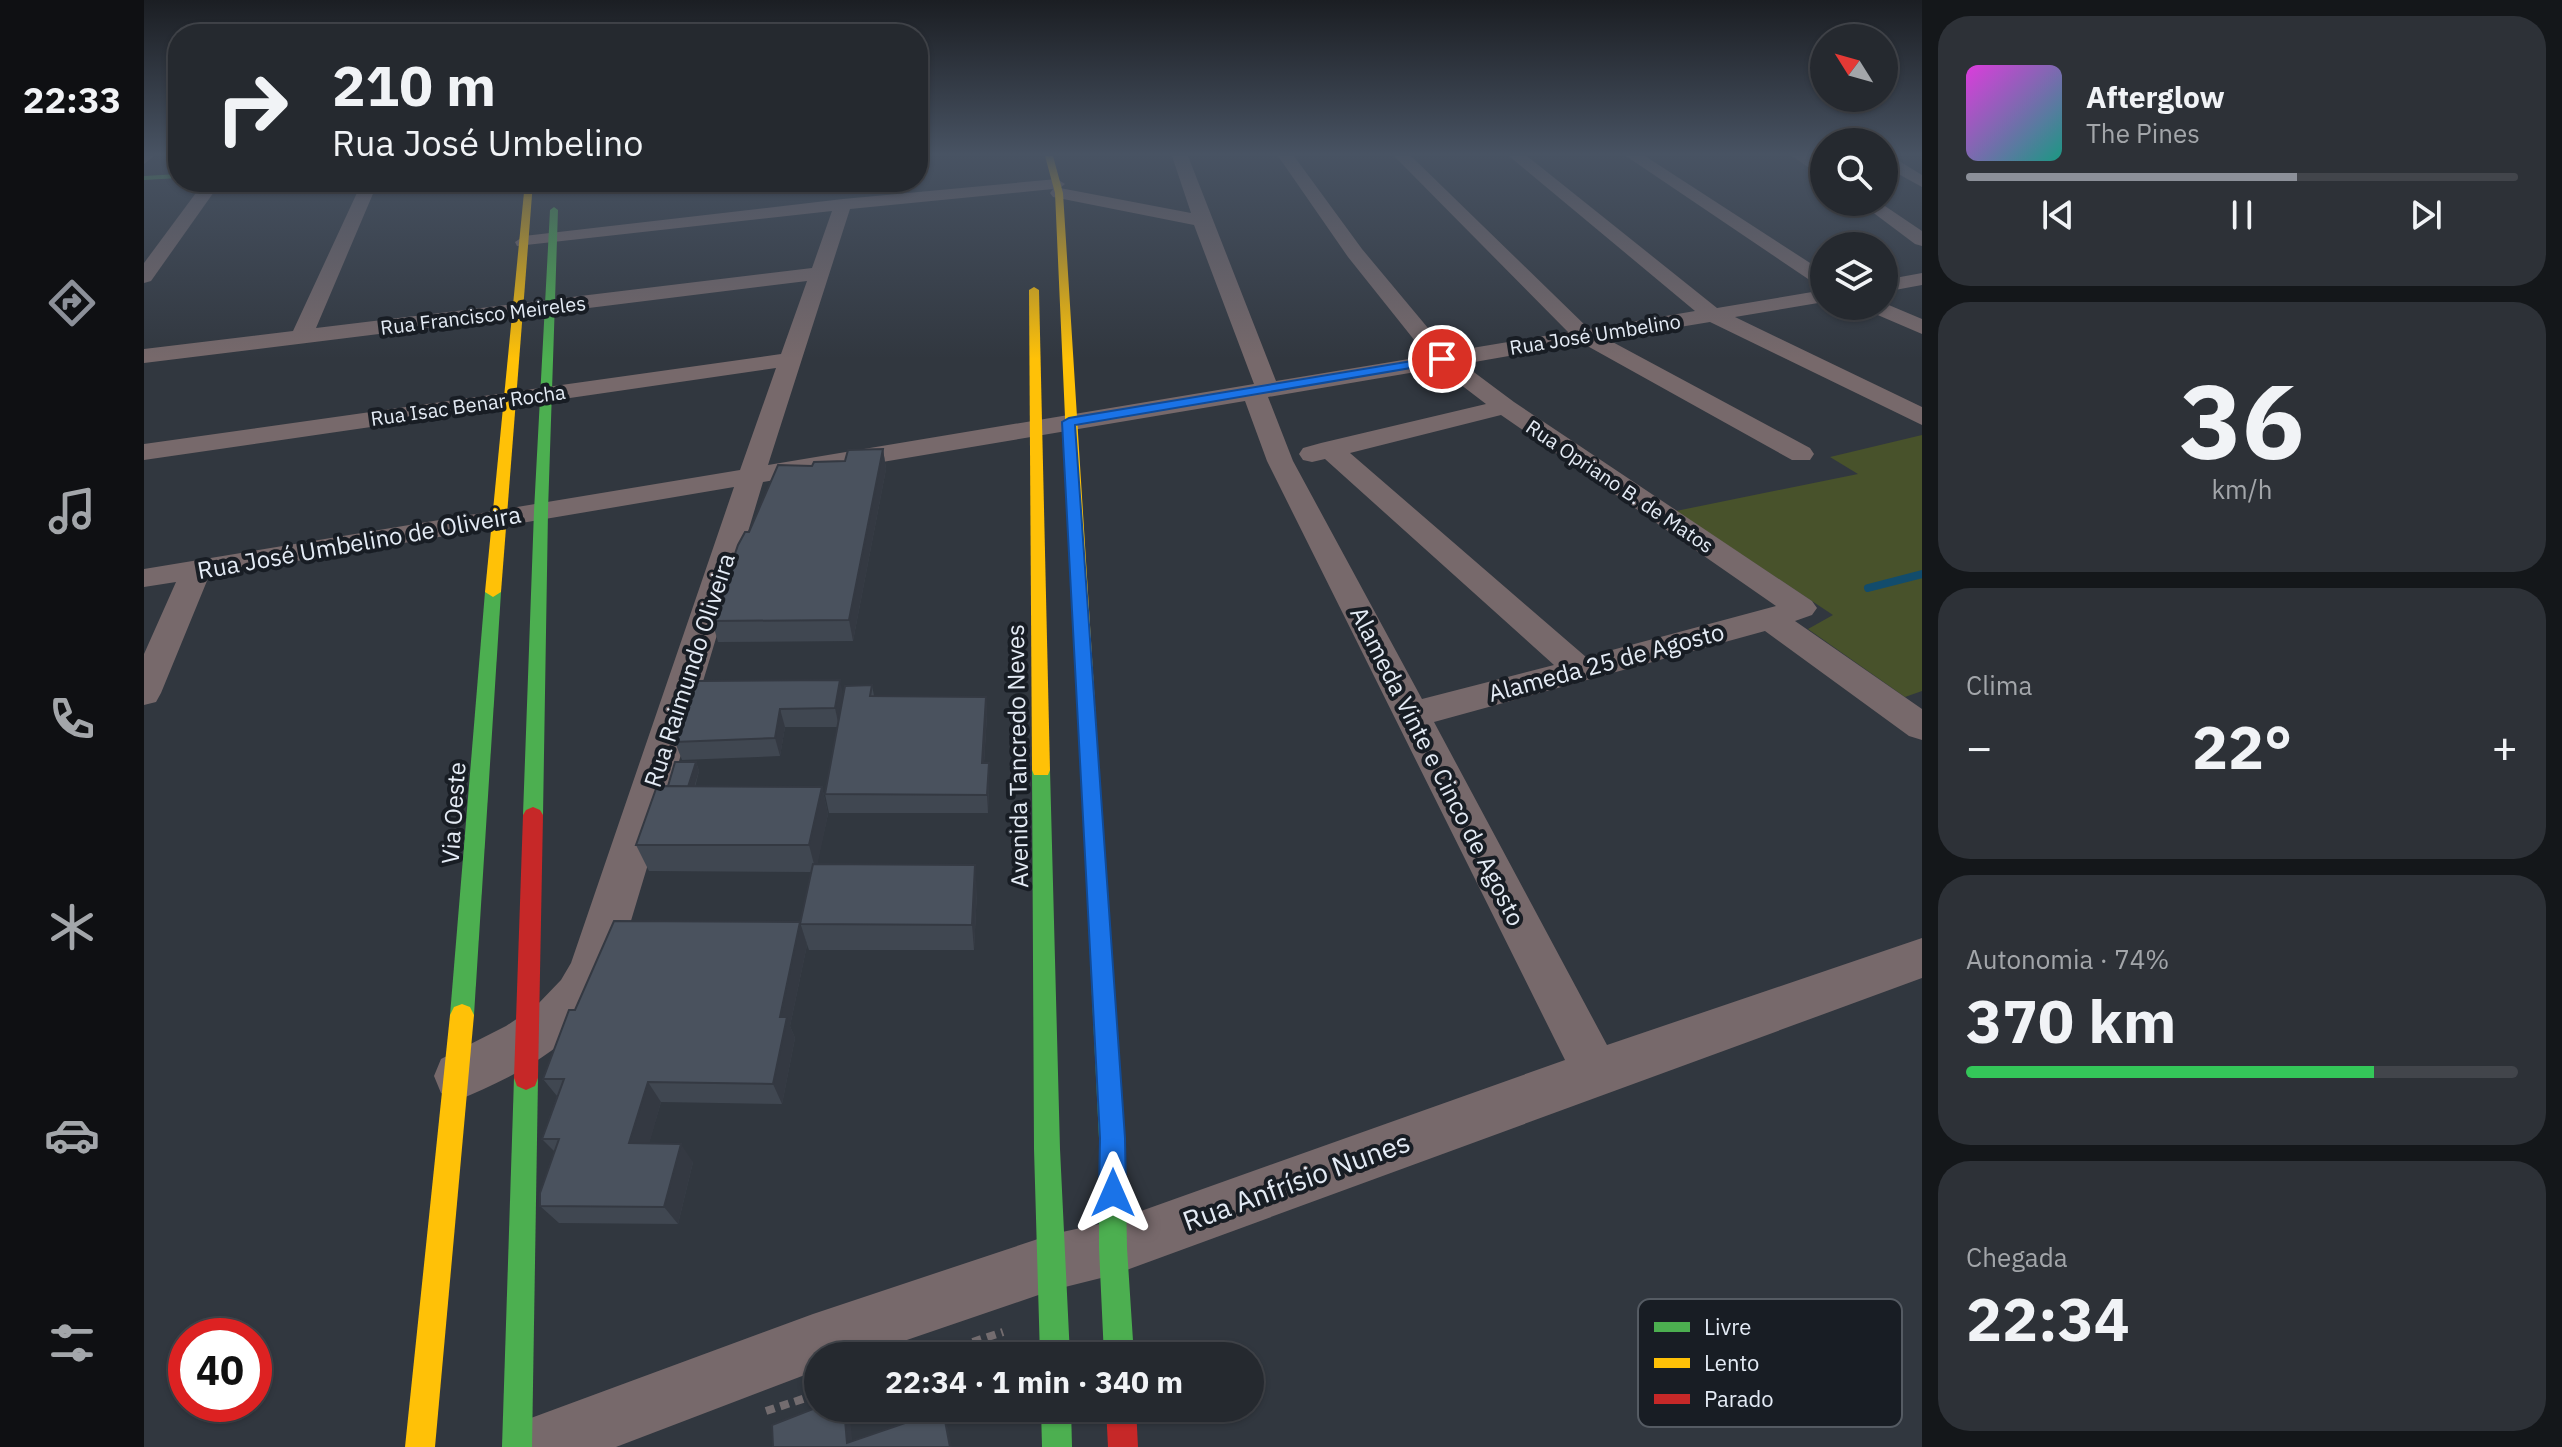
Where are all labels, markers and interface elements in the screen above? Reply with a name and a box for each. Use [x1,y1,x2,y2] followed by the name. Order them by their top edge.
[1810,24,1898,112] north arrow
[1810,24,1898,320] map controls
[332,49,496,121] text: 210 m
[200,56,304,160] icon: right
[23,76,121,123] text: 22:33
[2086,77,2225,116] text: Afterglow
[2086,116,2200,150] text: The Pines
[332,119,643,166] text: Rua José Umbelino
[1810,128,1898,216] button: search
[2036,193,2080,237] icon: previous
[2220,193,2264,237] icon: pause
[2404,193,2448,237] icon: next
[1810,232,1898,320] button: layers
[44,275,100,331] icon: directions
[379,289,587,341] street label: Rua Francisco Meireles
[1507,307,1683,361] street label: Rua José Umbelino
[1408,325,1476,393] pin
[1420,337,1464,381] icon: arrive
[2180,352,2304,488] text: 36
[369,378,568,432] street label: Rua Isac Benar Rocha
[1521,413,1719,559] street label: Rua Opriano B. de Matos
[2211,472,2273,506] text: km/h
[44,483,100,539] icon: music
[195,498,523,586] street label: Rua José Umbelino de Oliveira
[636,549,742,791] street label: Rua Raimundo Oliveira
[1343,601,1533,931] street label: Alameda Vinte e Cinco de Agosto
[1484,615,1728,709] street label: Alameda 25 de Agosto
[999,624,1035,888] street label: Avenida Tancredo Neves
[1966,668,2032,702] text: Clima
[44,691,100,747] icon: phone
[2192,707,2292,786] text: 22°
[1966,718,1992,775] text: −
[2492,718,2518,775] text: +
[433,761,473,865] street label: Via Oeste
[44,899,100,955] icon: climate
[1966,942,2169,976] text: Autonomia · 74%
[1966,981,2176,1060] text: 370 km
[44,1107,100,1163] icon: car
[1177,1123,1415,1239] street label: Rua Anfrísio Nunes
[1071,1151,1155,1235] position arrow
[1966,1240,2068,1274] text: Chegada
[1966,1279,2130,1358] text: 22:34
[1638,1299,1902,1427] legend
[1704,1312,1751,1341] text: Livre
[44,1315,100,1371] icon: filters
[168,1318,272,1422] speed limit sign: 40
[1704,1348,1759,1377] text: Lento
[885,1362,1183,1401] text: 22:34 · 1 min · 340 m
[1704,1384,1774,1413] text: Parado

